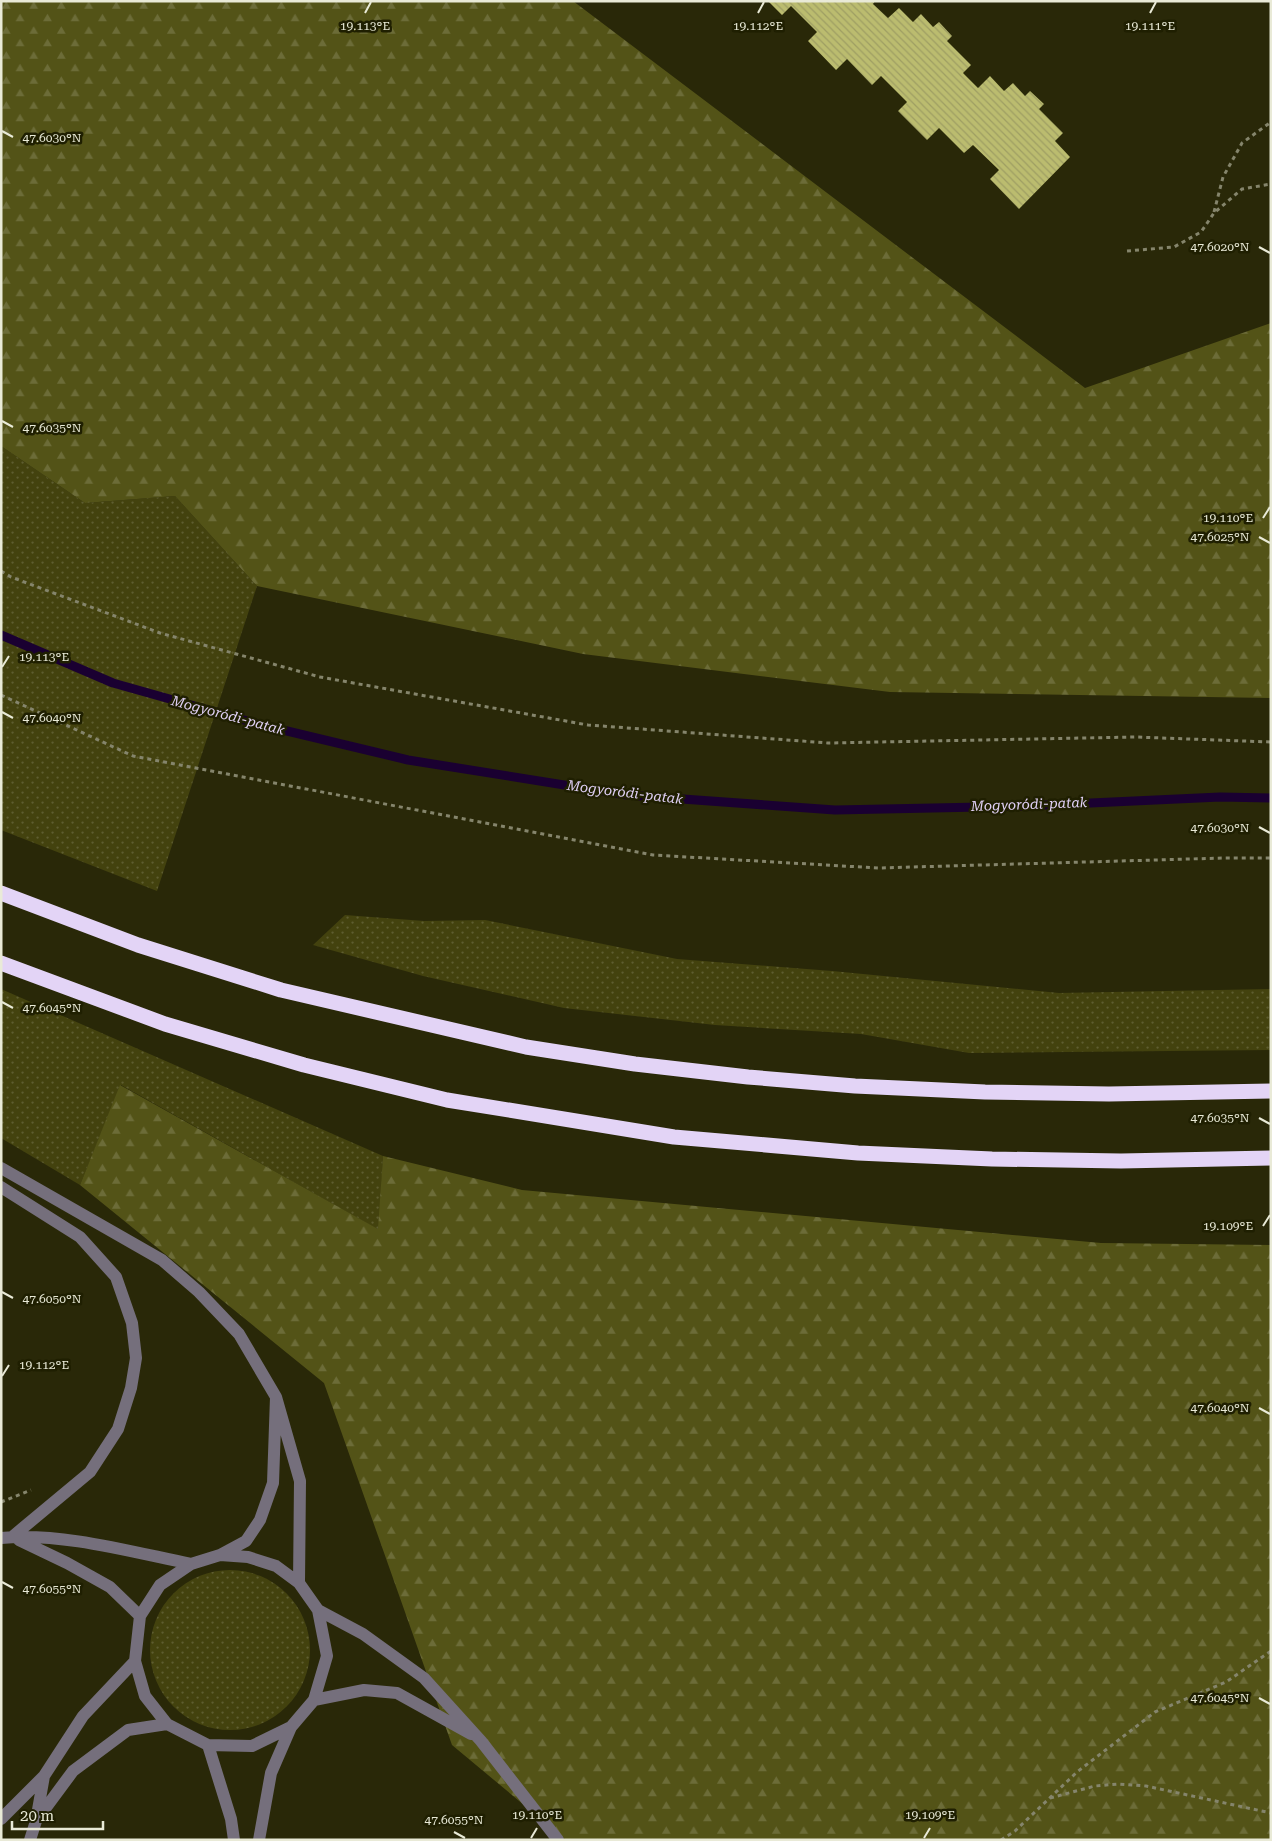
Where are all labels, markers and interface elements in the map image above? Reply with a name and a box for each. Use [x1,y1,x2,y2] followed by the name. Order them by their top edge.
[340,19,390,33] text: 19.113°E
[733,19,783,33] text: 19.112°E
[1125,19,1175,33] text: 19.111°E
[23,131,82,145] text: 47.6030°N
[1191,240,1250,254] text: 47.6020°N
[23,421,82,435] text: 47.6035°N
[1203,511,1253,525] text: 19.110°E
[1191,530,1250,544] text: 47.6025°N
[19,650,69,664] text: 19.113°E
[169,692,287,738] water label: Mogyoródi-patak
[23,711,82,725] text: 47.6040°N
[565,777,684,807] water label: Mogyoródi-patak
[969,794,1088,814] water label: Mogyoródi-patak
[1191,821,1250,835] text: 47.6030°N
[23,1001,82,1015] text: 47.6045°N
[1191,1111,1250,1125] text: 47.6035°N
[1203,1219,1253,1233] text: 19.109°E
[23,1292,82,1306] text: 47.6050°N
[19,1358,69,1372] text: 19.112°E
[1191,1401,1250,1415] text: 47.6040°N
[23,1582,82,1596] text: 47.6055°N
[1191,1691,1250,1705] text: 47.6045°N
[12,1798,104,1830] scale bar
[20,1807,55,1825] text: 20 m
[512,1808,562,1822] text: 19.110°E
[905,1808,955,1822] text: 19.109°E
[425,1813,484,1827] text: 47.6055°N

